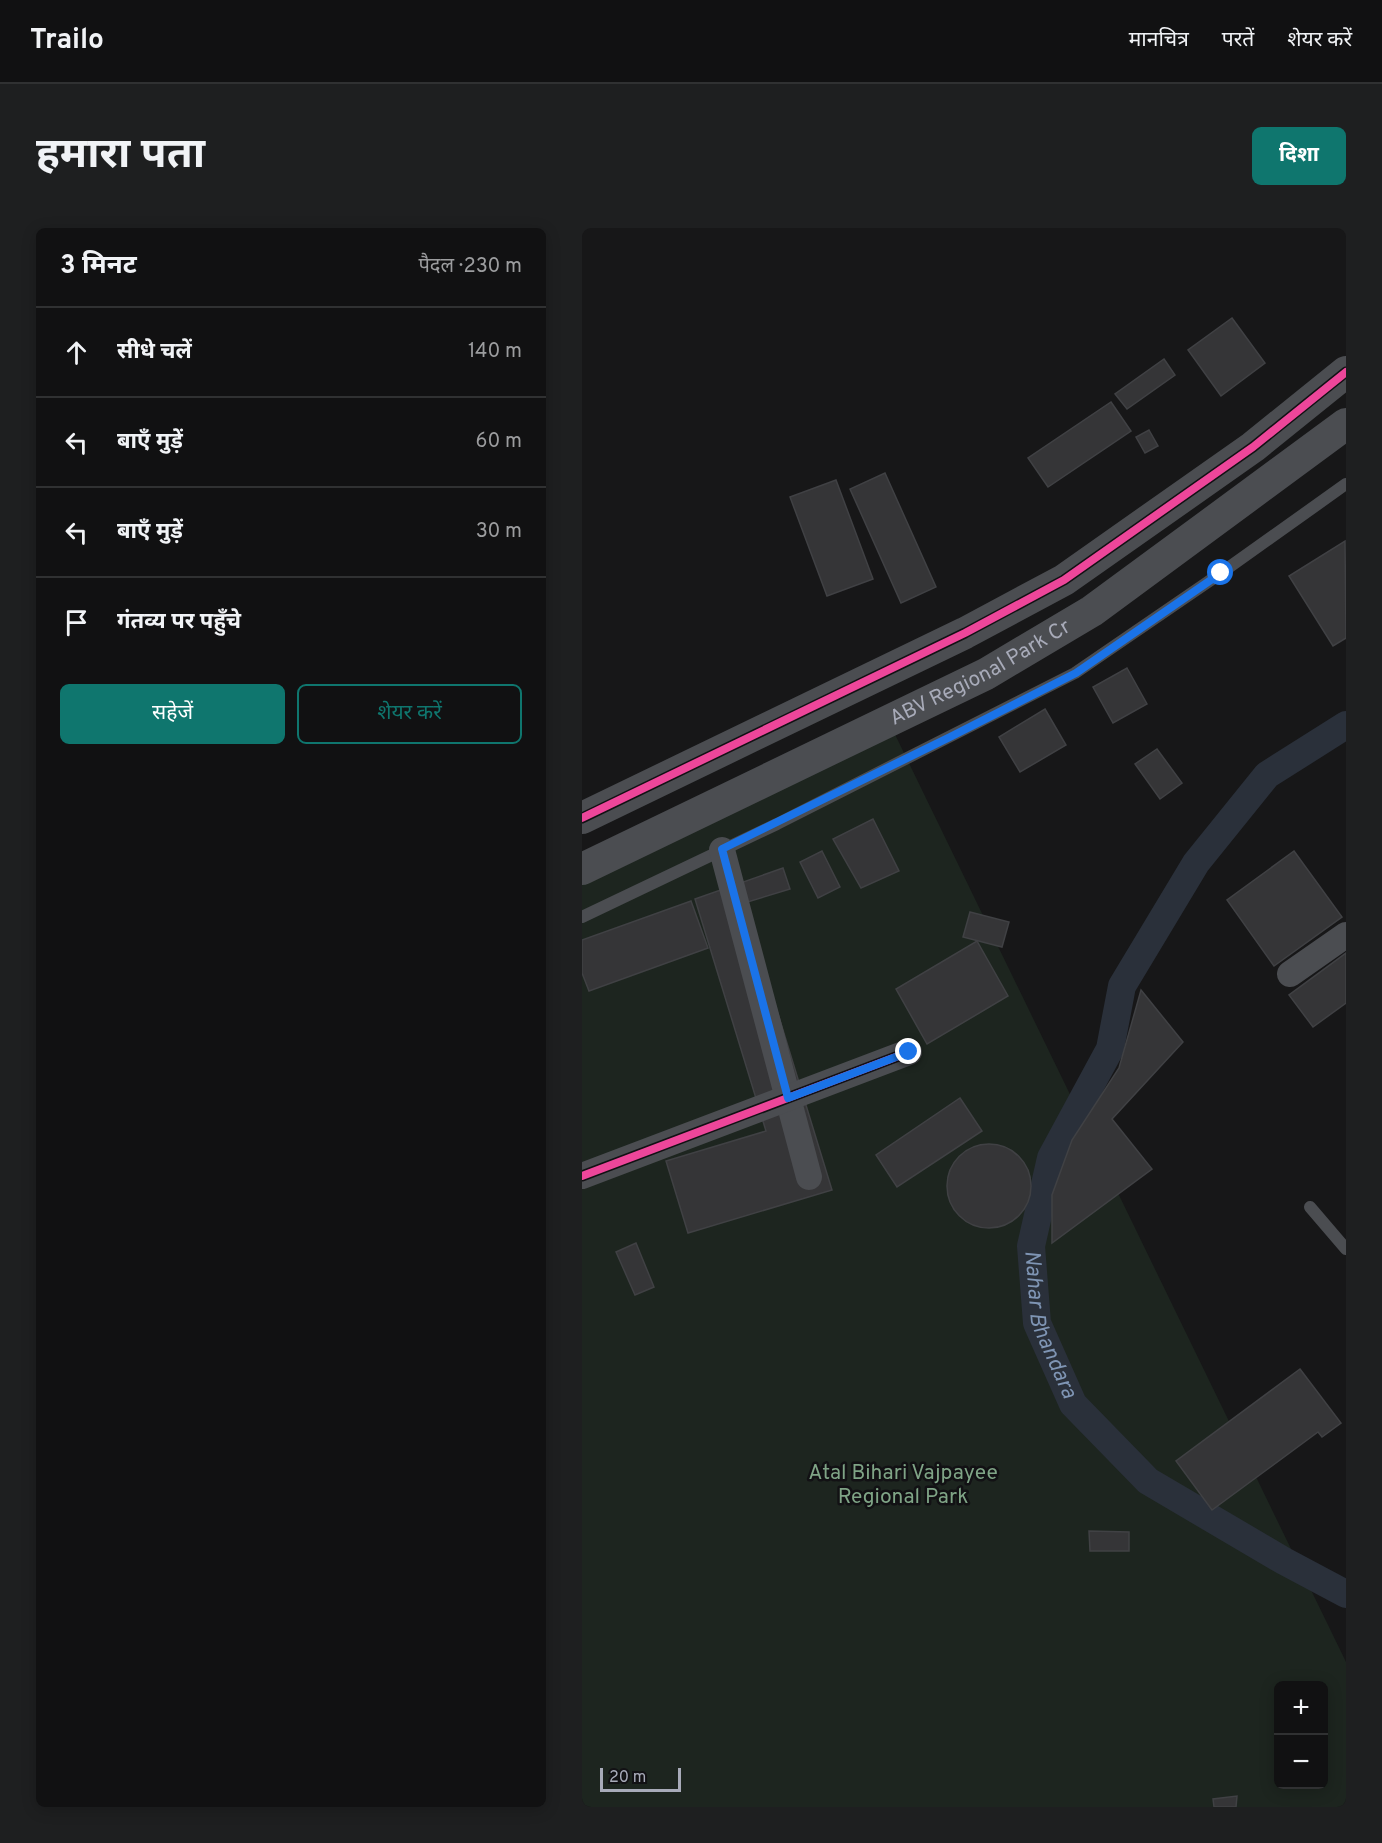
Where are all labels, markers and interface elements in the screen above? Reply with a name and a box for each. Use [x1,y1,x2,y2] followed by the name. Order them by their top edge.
[30,23,104,59] text: Trailo
[1129,27,1189,54] text: मानचित्र
[1222,27,1254,54] text: परतें
[1287,27,1352,54] text: शेयर करें
[1252,127,1346,185] button: दिशा
[36,130,205,183] text: हमारा पता
[60,250,137,283] text: 3 मिनट
[419,254,522,280] text: पैदल · 230 m
[60,336,93,369] icon: ahead
[117,339,192,366] text: सीधे चलें
[468,339,522,365] text: 140 m
[60,426,93,459] icon: left
[117,429,183,456] text: बाएँ मुड़ें
[476,429,522,455] text: 60 m
[60,516,93,549] icon: left
[117,519,183,546] text: बाएँ मुड़ें
[476,519,522,545] text: 30 m
[1207,559,1233,585] route start
[60,606,93,639] icon: arrive
[117,609,241,636] text: गंतव्य पर पहुँचे
[885,613,1076,732] street label: ABV Regional Park Cr
[60,684,285,744] button: सहेजें
[297,684,522,744] button: शेयर करें
[895,1038,921,1064] route end
[1018,1249,1083,1404] water label: Nahar Bhandara
[808,1460,998,1511] park label: Atal Bihari Vajpayee Regional Park
[1274,1681,1328,1789] map controls
[1274,1681,1328,1735] button: +
[1274,1735,1328,1789] button: −
[600,1765,681,1792] scale bar
[609,1768,646,1788] text: 20 m

